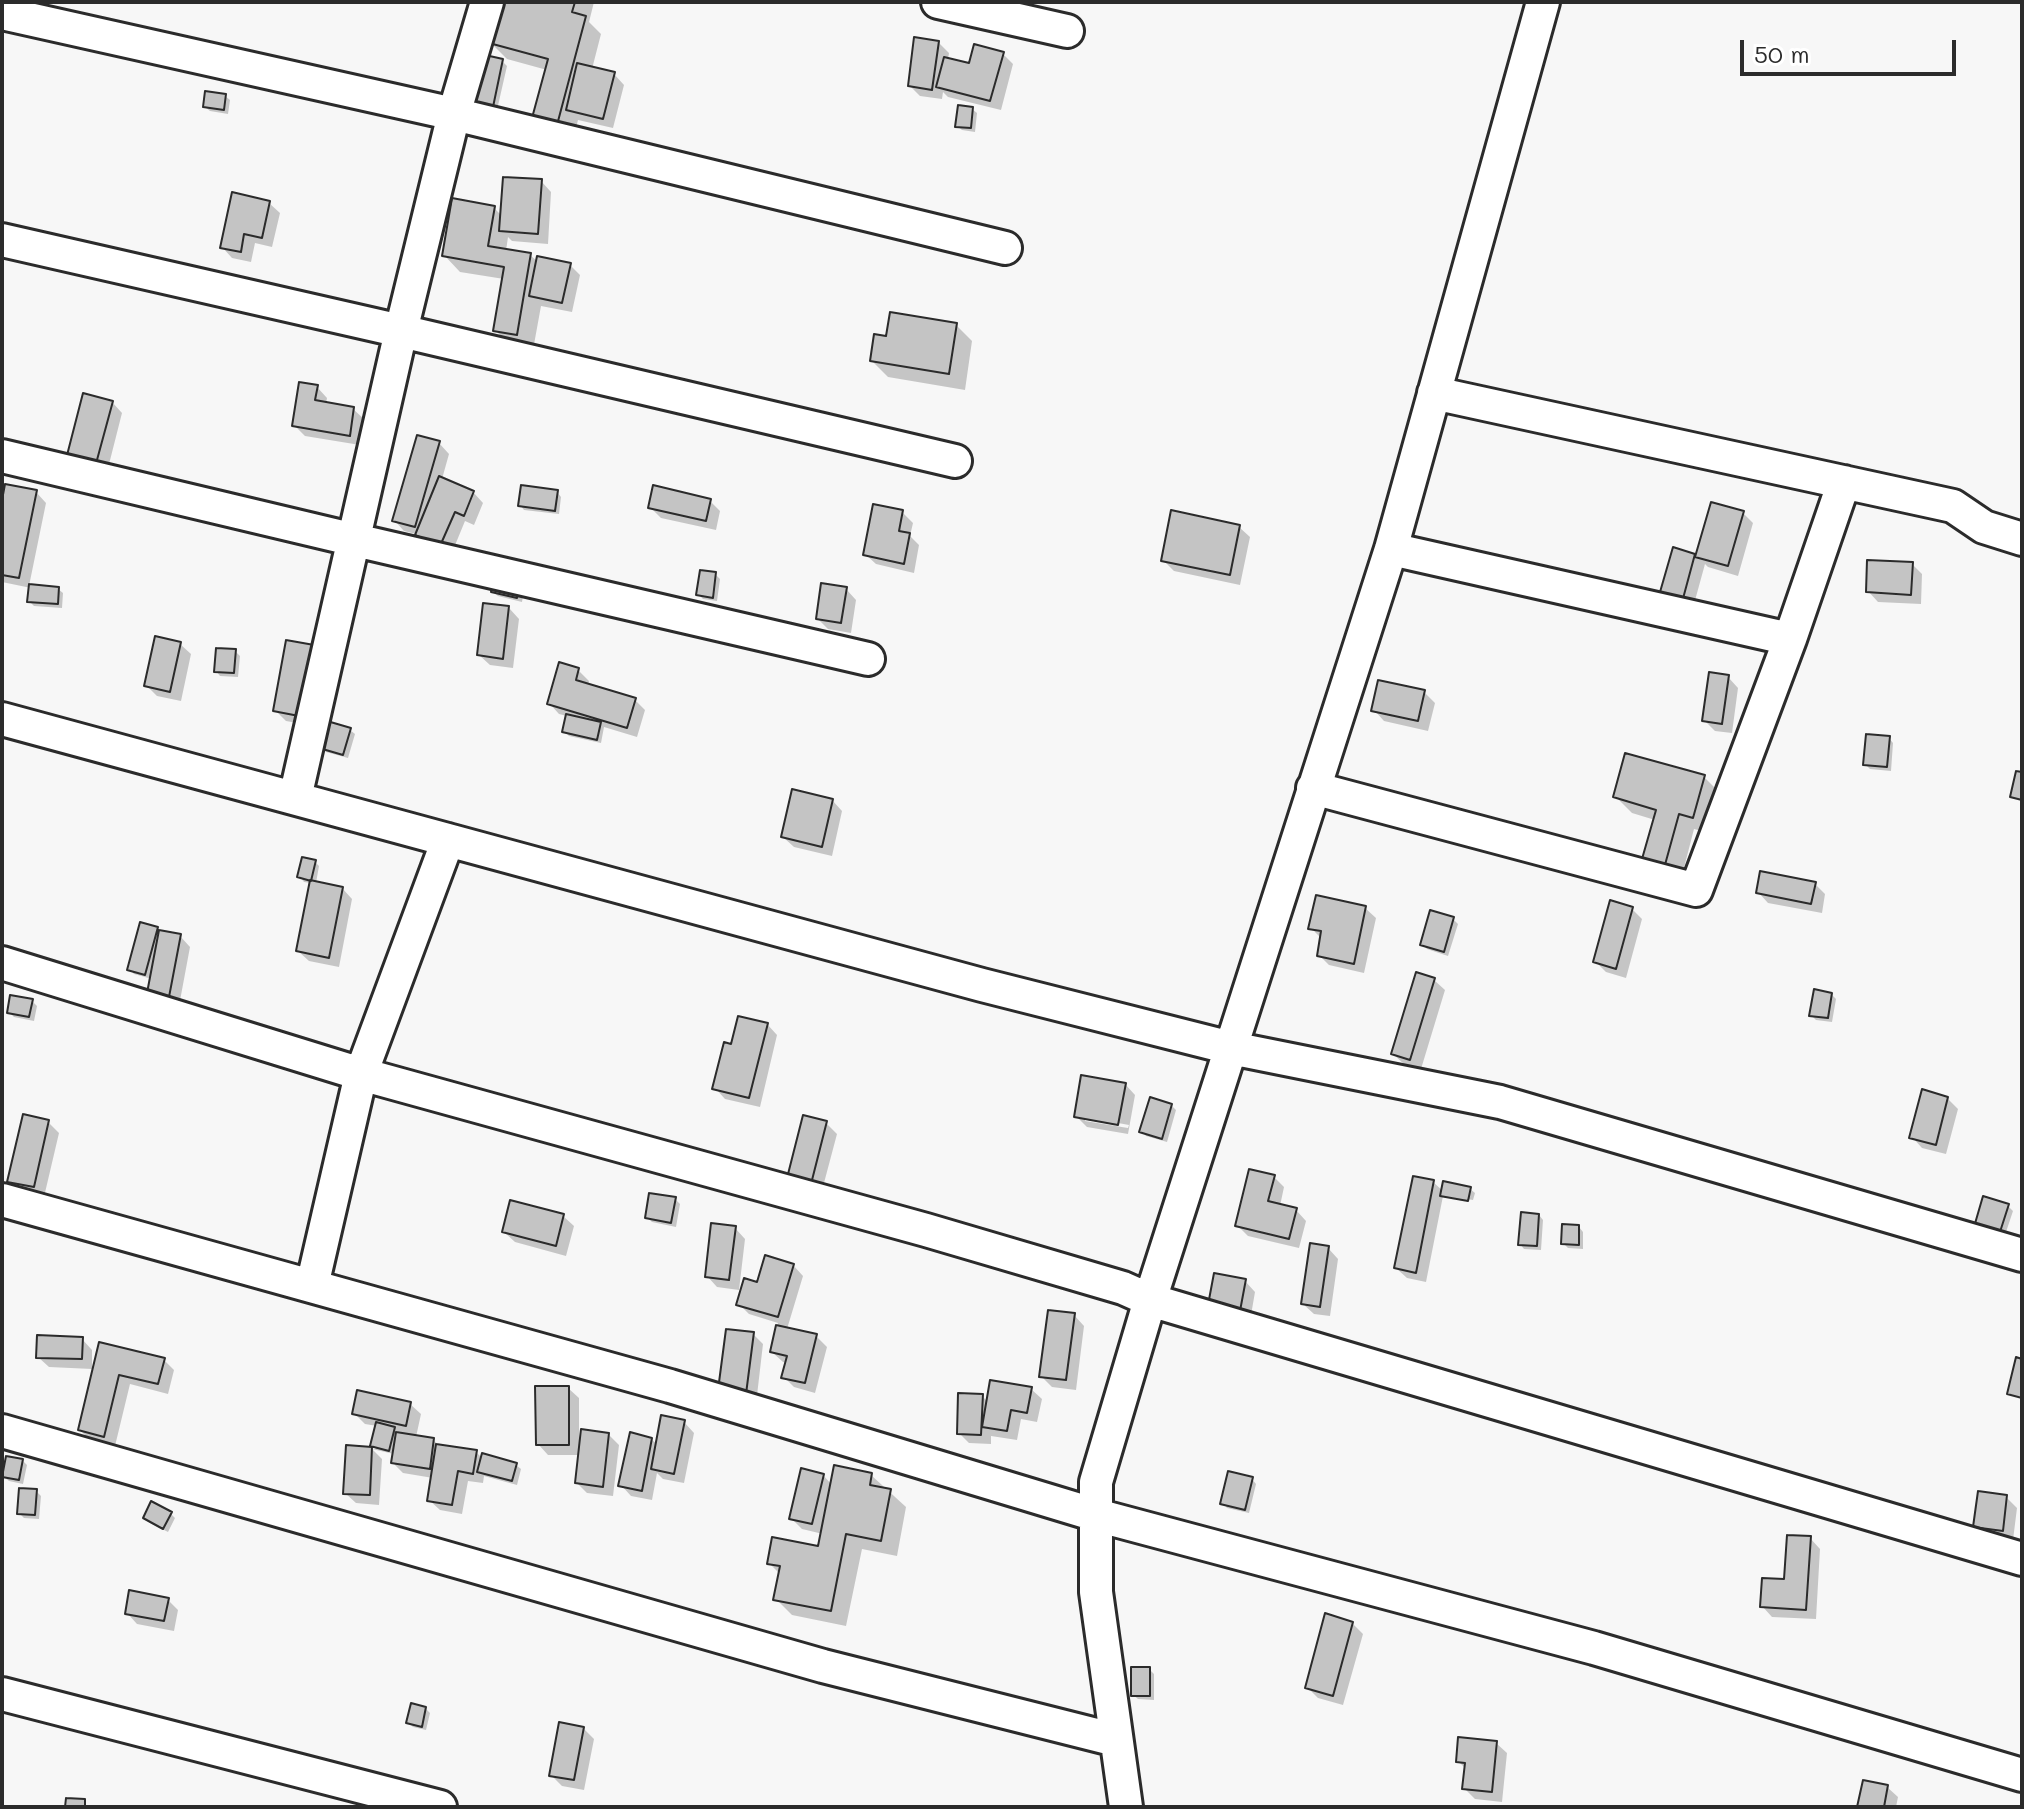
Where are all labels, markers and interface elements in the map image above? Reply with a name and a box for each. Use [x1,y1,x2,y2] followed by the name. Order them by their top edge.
[1744,24,1960,74] scale bar
[1754,38,1810,69] text: 50 m

